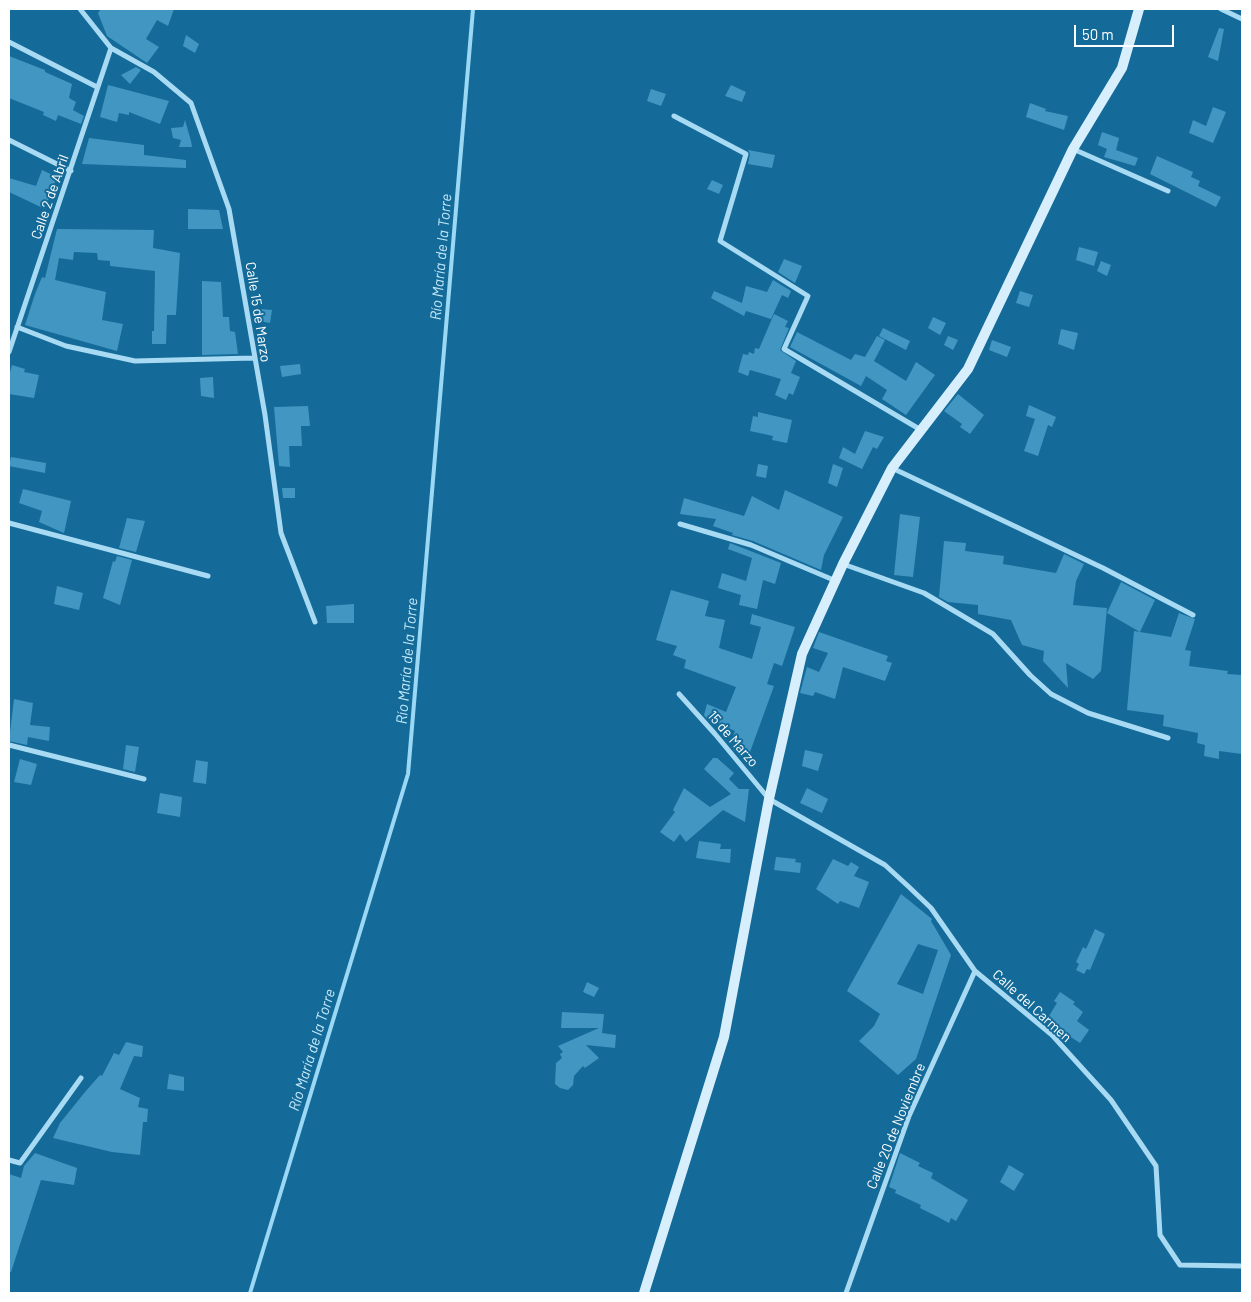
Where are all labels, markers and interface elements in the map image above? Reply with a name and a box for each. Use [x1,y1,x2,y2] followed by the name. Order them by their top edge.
[1076,15,1176,47] scale bar
[1082,25,1114,43] text: 50 m
[28,152,72,242] street label: Calle 2 de Abril
[427,193,455,321] water label: Río María de la Torre
[242,261,274,363] street label: Calle 15 de Marzo
[393,597,421,725] water label: Río María de la Torre
[704,707,762,771] street label: 15 de Marzo
[989,966,1075,1046] street label: Calle del Carmen
[285,987,339,1113] water label: Río María de la Torre
[863,1060,929,1192] street label: Calle 20 de Noviembre

